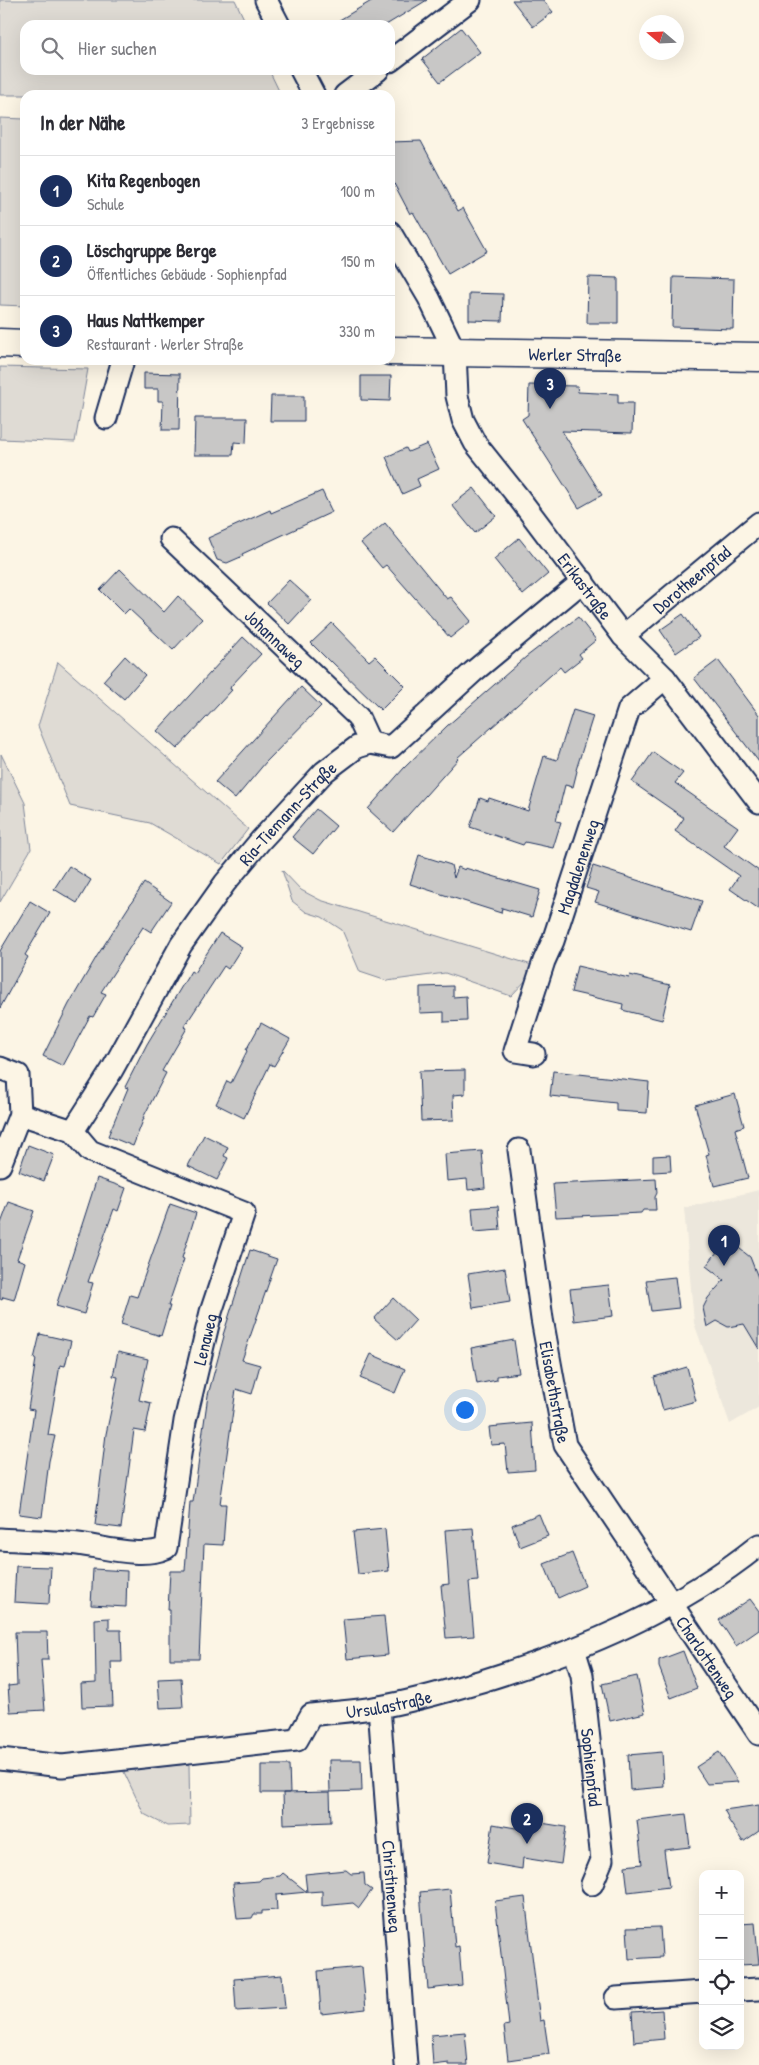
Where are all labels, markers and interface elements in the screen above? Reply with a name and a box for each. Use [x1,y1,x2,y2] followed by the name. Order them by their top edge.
[639,15,684,60] north arrow
[20,20,395,75] search box
[38,34,66,62] icon: search
[78,35,157,61] text: Hier suchen
[40,108,125,137] text: In der Nähe
[301,112,375,134] text: 3 Ergebnisse
[87,167,200,193] text: Kita Regenbogen
[53,180,59,202] text: 1
[340,180,375,202] text: 100 m
[87,193,124,215] text: Schule
[87,237,217,263] text: Löschgruppe Berge
[52,250,60,272] text: 2
[341,250,375,272] text: 150 m
[87,263,287,285] text: Öffentliches Gebäude · Sophienpfad
[87,307,205,333] text: Haus Nattkemper
[52,320,60,342] text: 3
[339,320,375,342] text: 330 m
[87,333,244,355] text: Restaurant · Werler Straße
[528,341,622,367] street label: Werler Straße
[534,368,566,409] pin: 3
[647,539,736,619] street label: Dorotheenpfad
[552,548,619,624] street label: Erikastraße
[239,603,311,673] street label: Johannaweg
[233,755,341,871] street label: Ria-Tiemann-Straße
[550,816,605,917] street label: Magdalenenweg
[708,1225,740,1266] pin: 1
[186,1311,223,1368] street label: Lenaweg
[534,1339,577,1445] street label: Elisabethstraße
[452,1397,478,1423] your location
[671,1611,744,1703] street label: Charlottenweg
[345,1683,434,1724] street label: Ursulastraße
[575,1727,609,1808] street label: Sophienpfad
[511,1803,543,1844] pin: 2
[377,1839,408,1934] street label: Christinenweg
[699,1870,744,2050] map controls
[699,1870,744,1915] button: +
[699,1915,744,1960] button: −
[699,1960,744,2005] button: locate
[699,2005,744,2050] button: layers

